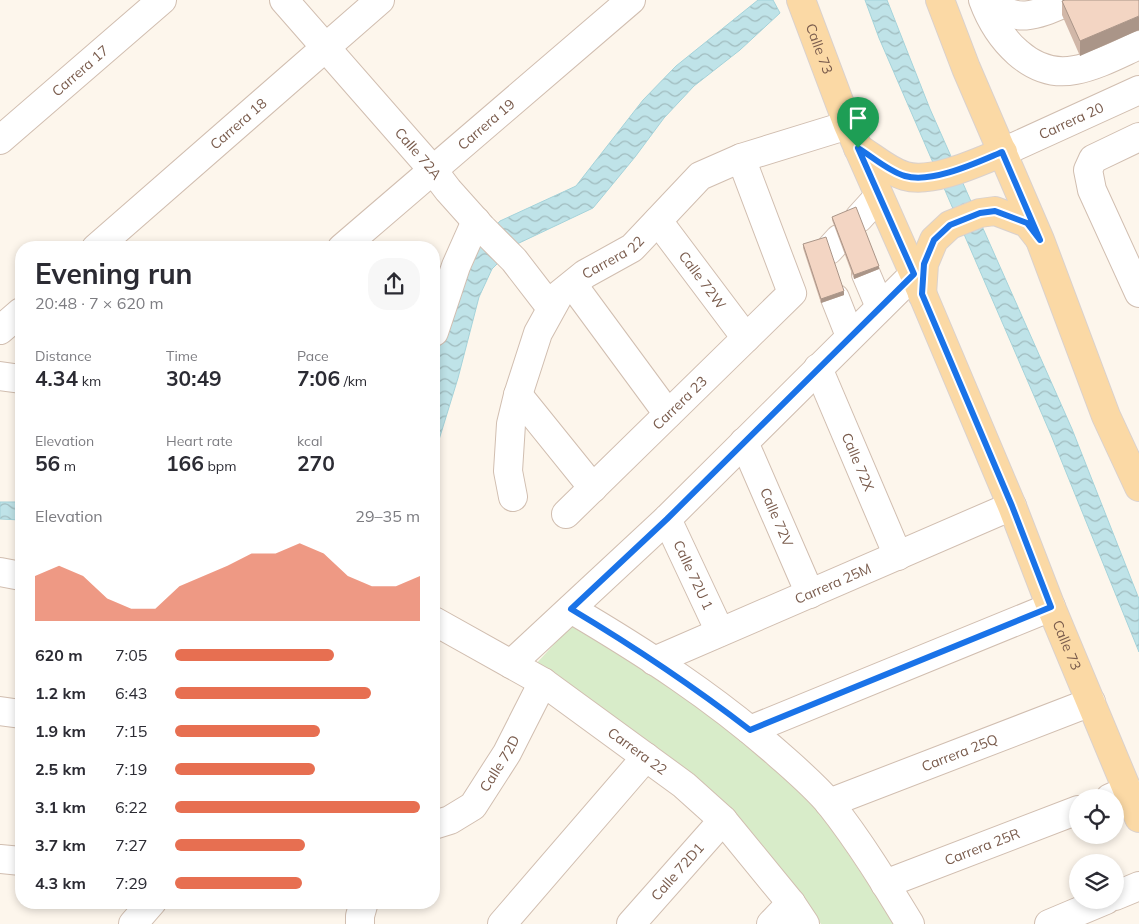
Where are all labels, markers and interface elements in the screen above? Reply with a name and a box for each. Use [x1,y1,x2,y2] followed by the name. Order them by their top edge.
[802,21,837,76] street label: Calle 73
[48,41,112,100] street label: Carrera 17
[206,94,270,153] street label: Carrera 18
[454,95,518,154] street label: Carrera 19
[837,97,879,148] pin
[1036,98,1107,143] street label: Carrera 20
[844,104,872,132] icon: arrive
[391,124,446,184] street label: Calle 72A
[579,232,648,283] street label: Carrera 22
[675,248,730,313] street label: Calle 72W
[35,256,192,291] text: Evening run
[368,258,420,310] button: share
[35,293,164,313] text: 20:48 · 7 × 620 m
[35,347,92,365] text: Distance
[166,347,198,365] text: Time
[297,347,329,365] text: Pace
[35,365,78,391] text: 4.34
[166,365,222,391] text: 30:49
[297,365,340,391] text: 7:06
[78,372,101,390] text: km
[340,372,367,390] text: /km
[649,372,711,434] street label: Carrera 23
[838,430,878,494] street label: Calle 72X
[35,432,94,450] text: Elevation
[166,432,233,450] text: Heart rate
[297,432,323,450] text: kcal
[35,450,60,476] text: 56
[166,450,204,476] text: 166
[297,450,335,476] text: 270
[60,457,76,475] text: m
[204,457,237,475] text: bpm
[756,485,797,550] street label: Calle 72V
[35,506,103,526] text: Elevation
[355,506,420,526] text: 29–35 m
[669,537,717,613] street label: Calle 72U 1
[792,559,874,608] street label: Carrera 25M
[1049,617,1085,673] street label: Calle 73
[35,645,83,665] text: 620 m
[115,645,147,665] text: 7:05
[35,683,86,703] text: 1.2 km
[115,683,147,703] text: 6:43
[35,721,86,741] text: 1.9 km
[115,721,147,741] text: 7:15
[604,723,671,779] street label: Carrera 22
[919,730,1000,775] street label: Carrera 25Q
[476,732,524,795] street label: Calle 72D
[35,759,86,779] text: 2.5 km
[115,759,147,779] text: 7:19
[1069,789,1124,909] map controls
[1069,789,1124,844] button: locate
[35,797,86,817] text: 3.1 km
[115,797,147,817] text: 6:22
[942,824,1023,869] street label: Carrera 25R
[35,835,86,855] text: 3.7 km
[115,835,147,855] text: 7:27
[647,839,708,904] street label: Calle 72D1
[1069,854,1124,909] button: layers
[35,873,86,893] text: 4.3 km
[115,873,147,893] text: 7:29

